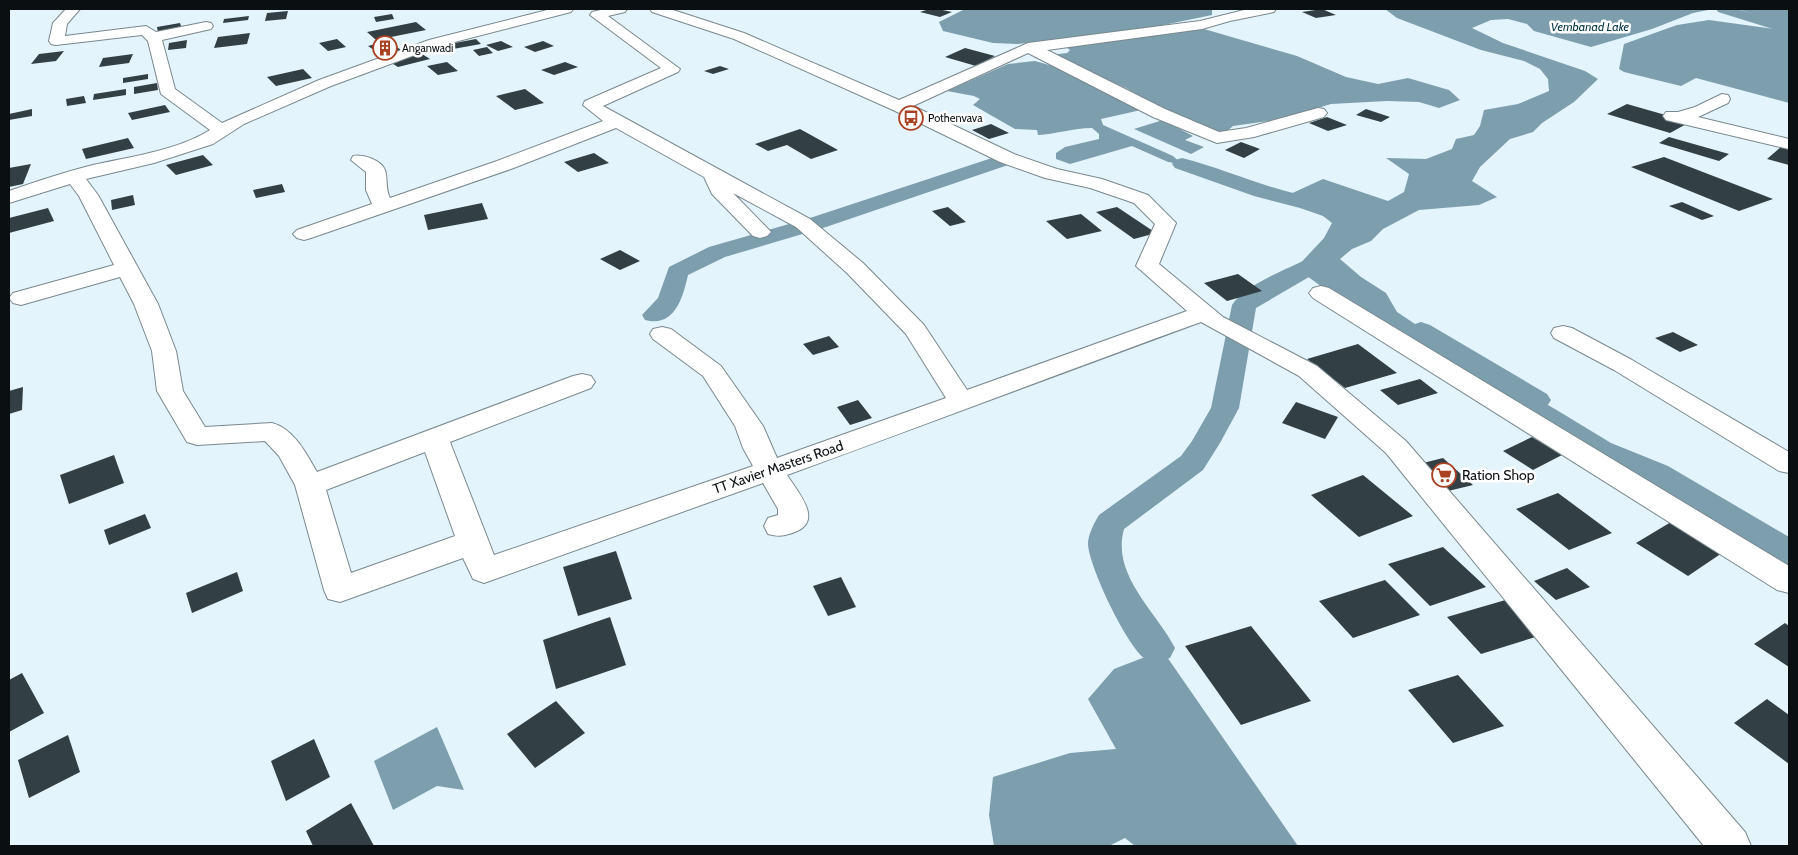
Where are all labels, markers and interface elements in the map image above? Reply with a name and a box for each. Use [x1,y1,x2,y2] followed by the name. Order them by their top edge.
[1551,19,1630,34] water label: Vembanad Lake
[372,35,398,61] building icon: Anganwadi
[402,41,453,55] place label: Anganwadi
[898,105,924,131] bus stop icon: Pothenvava
[928,111,983,125] place label: Pothenvava
[710,436,846,498] street label: TT Xavier Masters Road
[1431,462,1457,488] supermarket icon: Ration Shop
[1462,466,1535,484] place label: Ration Shop

